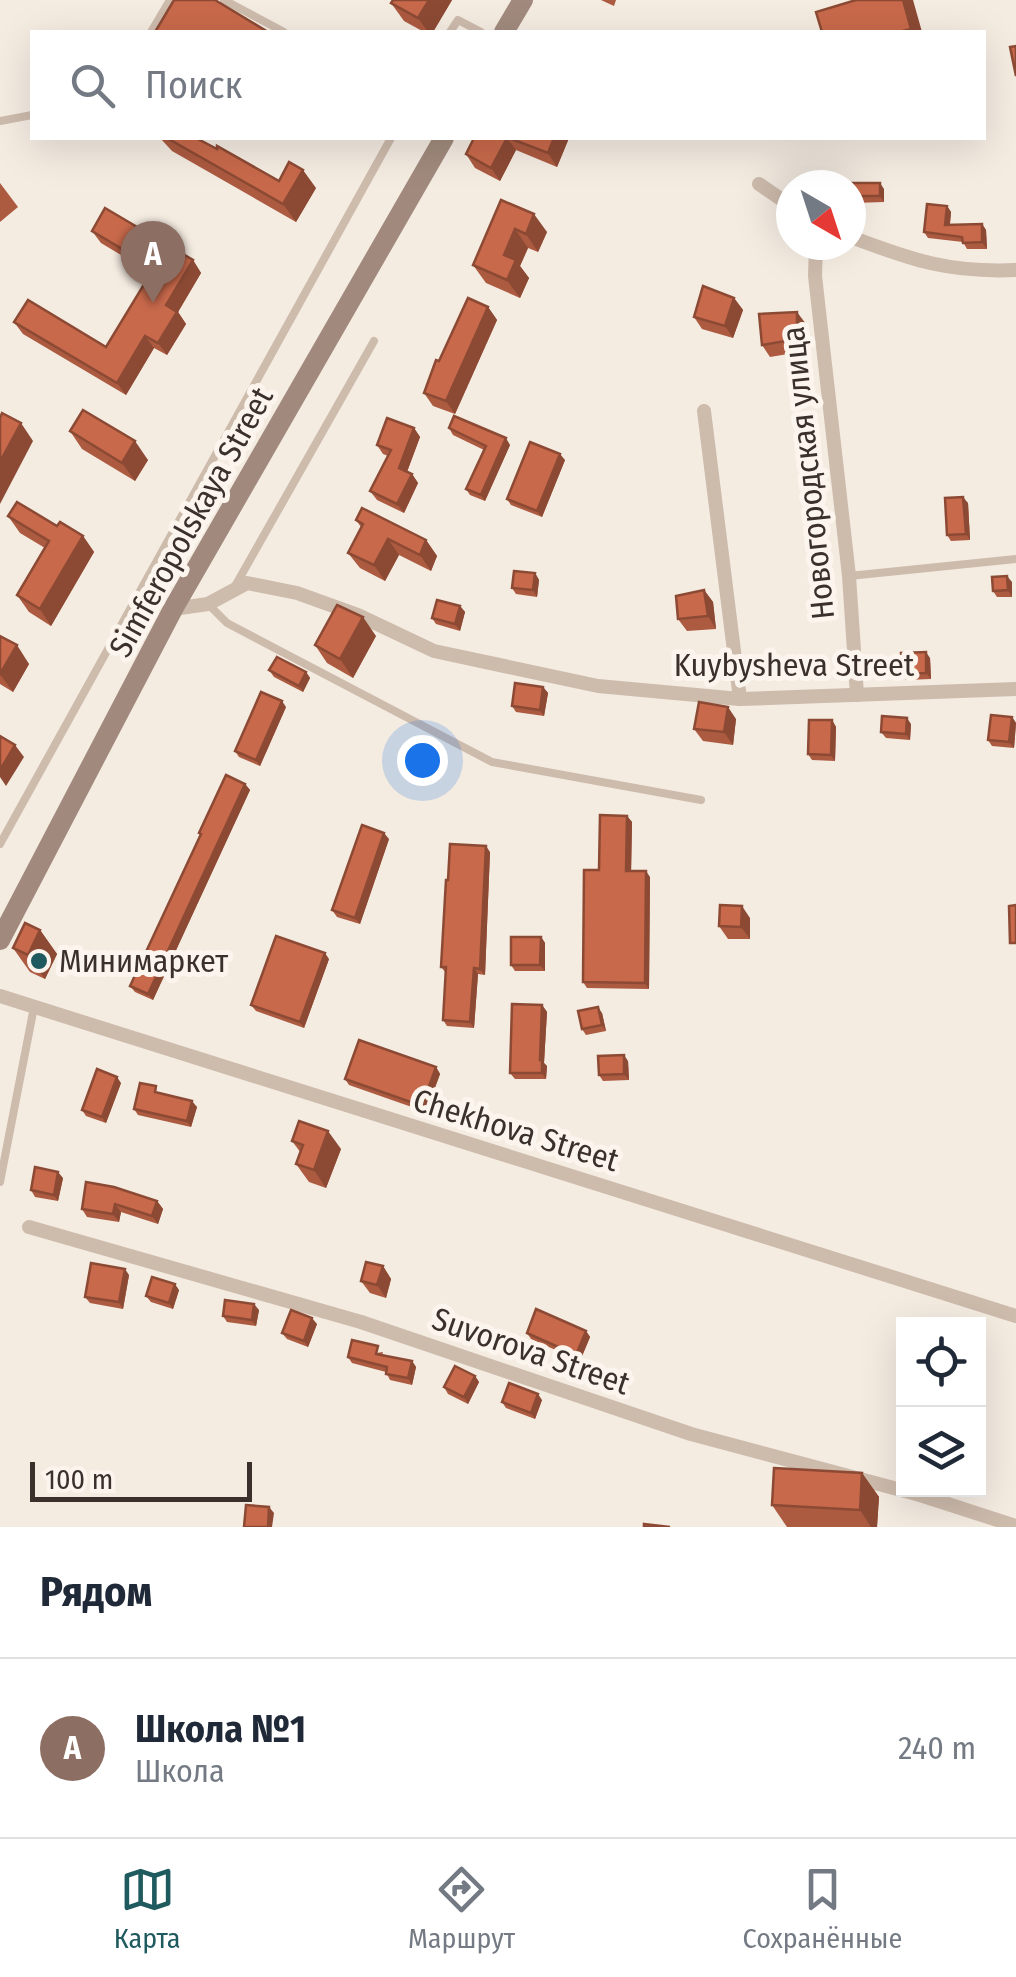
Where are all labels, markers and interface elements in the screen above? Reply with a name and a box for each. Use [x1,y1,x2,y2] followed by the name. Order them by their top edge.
[30,30,986,140] search box
[65,58,120,113] icon: search
[145,62,242,108] text: Поиск
[776,170,866,260] north arrow
[120,220,186,303] pin: A
[774,325,842,621] street label: Новогородская улица
[101,380,281,663] street label: Simferopolskaya Street
[674,646,915,684] street label: Kuybysheva Street
[397,735,448,786] your location
[59,942,228,980] place label: Минимаркет
[28,950,50,972] marker: Минимаркет
[409,1081,624,1179] street label: Chekhova Street
[427,1299,635,1403] street label: Suvorova Street
[896,1317,986,1497] map controls
[896,1317,986,1407] button: locate
[896,1407,986,1497] button: layers
[30,1457,252,1502] scale bar
[45,1463,113,1496] text: 100 m
[40,1567,152,1617] text: Рядом
[135,1706,306,1752] text: Школа №1
[64,1729,81,1767] text: A
[898,1729,976,1767] text: 240 m
[135,1752,225,1790] text: Школа
[114,1862,181,1955] tab: Карта
[408,1862,515,1955] tab: Маршрут
[742,1862,902,1955] tab: Сохранённые

